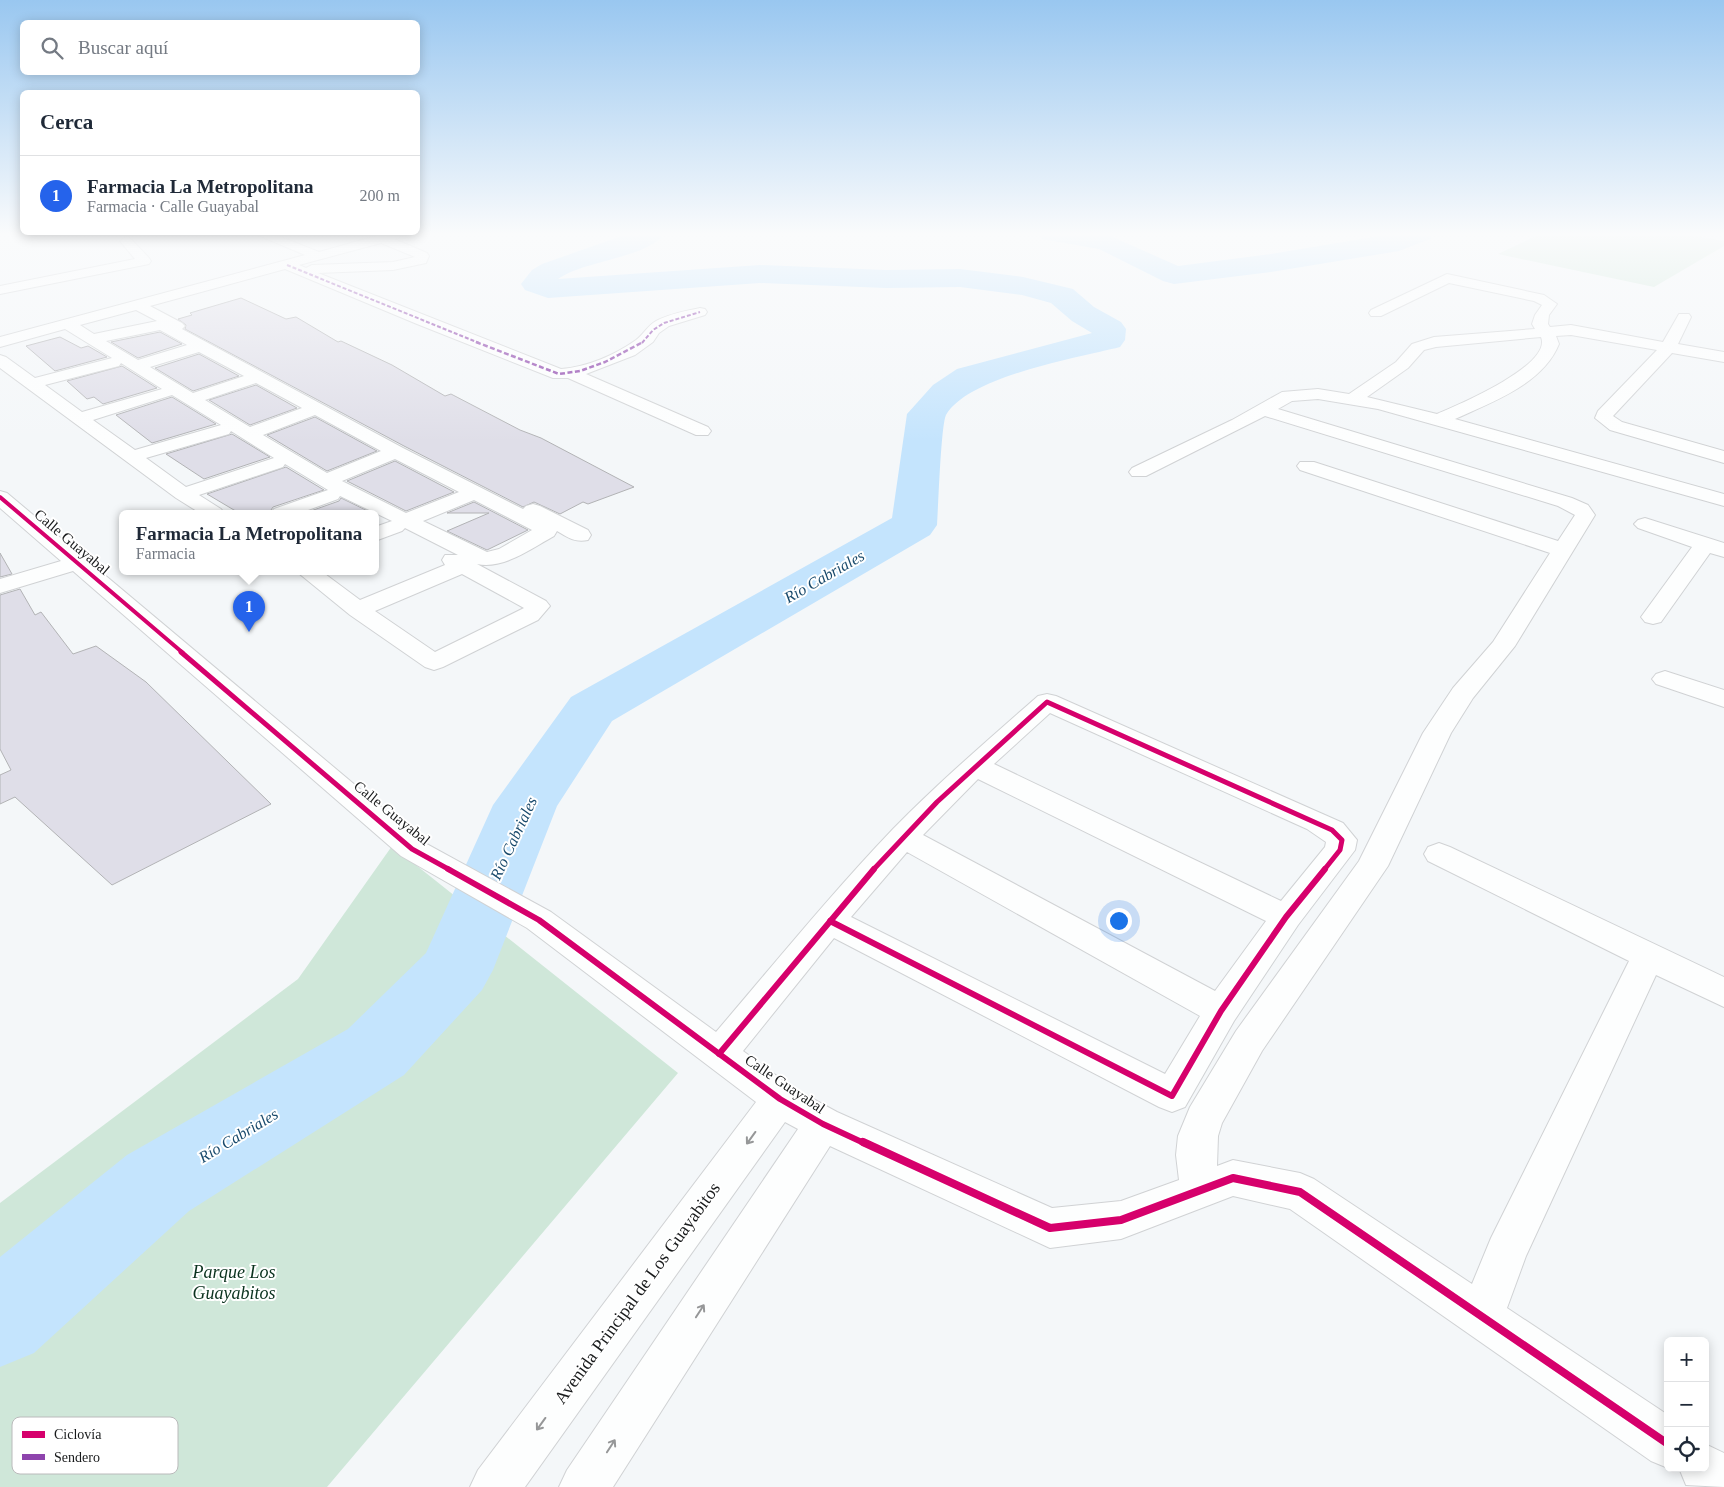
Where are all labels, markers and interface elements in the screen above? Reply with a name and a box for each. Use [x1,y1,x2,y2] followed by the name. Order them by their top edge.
[20,20,420,75] search box
[38,34,66,62] icon: search
[78,37,168,58] text: Buscar aquí
[40,110,93,134] text: Cerca
[87,176,314,197] text: Farmacia La Metropolitana
[52,187,60,204] text: 1
[360,187,400,204] text: 200 m
[87,198,259,215] text: Farmacia · Calle Guayabal
[31,506,113,578] street label: Calle Guayabal
[119,510,379,575] popup
[136,523,362,544] text: Farmacia La Metropolitana
[136,545,195,562] text: Farmacia
[780,547,867,607] water label: Río Cabriales
[233,591,265,632] pin: 1
[351,778,433,848] street label: Calle Guayabal
[486,794,540,883] water label: Río Cabriales
[1106,908,1132,934] your location
[742,1051,828,1117] street label: Calle Guayabal
[195,1105,281,1166] water label: Río Cabriales
[746,1131,756,1145] one-way arrow
[550,1178,724,1408] street label: Avenida Principal de Los Guayabitos
[192,1262,276,1303] park label: Parque Los Guayabitos
[696,1304,706,1318] one-way arrow
[1664,1337,1709,1472] map controls
[1664,1337,1709,1382] button: +
[1664,1382,1709,1427] button: −
[12,1417,178,1474] legend
[536,1417,546,1431] one-way arrow
[54,1427,102,1442] text: Ciclovía
[1664,1427,1709,1472] button: locate
[606,1440,616,1454] one-way arrow
[54,1450,100,1465] text: Sendero

